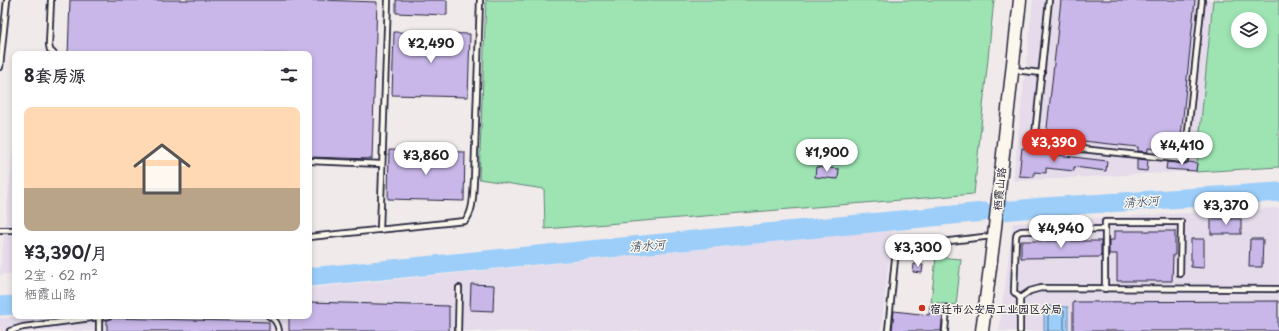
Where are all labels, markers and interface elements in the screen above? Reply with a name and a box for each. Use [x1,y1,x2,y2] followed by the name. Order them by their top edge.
[1231,12,1267,48] map controls
[1231,12,1267,48] button: layers
[398,30,464,64] pin: ¥2,490
[408,33,454,52] text: ¥2,490
[24,62,86,88] text: 8套房源
[278,64,300,86] icon: filters
[1021,129,1087,163] pin: ¥3,390
[1031,132,1077,151] text: ¥3,390
[1149,132,1215,166] pin: ¥4,410
[126,133,198,205] icon: home
[1160,135,1204,154] text: ¥4,410
[794,139,860,173] pin: ¥1,900
[393,142,459,176] pin: ¥3,860
[805,142,849,161] text: ¥1,900
[403,145,449,164] text: ¥3,860
[988,166,1010,212] street label: 栖霞山路
[1122,191,1162,211] water label: 清水河
[1193,192,1259,226] pin: ¥3,370
[1203,195,1249,214] text: ¥3,370
[1028,215,1094,249] pin: ¥4,940
[1038,218,1084,237] text: ¥4,940
[628,234,668,256] water label: 清水河
[885,234,951,268] pin: ¥3,300
[894,237,942,256] text: ¥3,300
[24,239,108,265] text: ¥3,390/月
[24,265,98,284] text: 2室 · 62 m²
[24,284,76,303] text: 栖霞山路
[930,300,1062,317] place label: 宿迁市公安局工业园区分局
[917,303,927,313] marker: 宿迁市公安局工业园区分局

